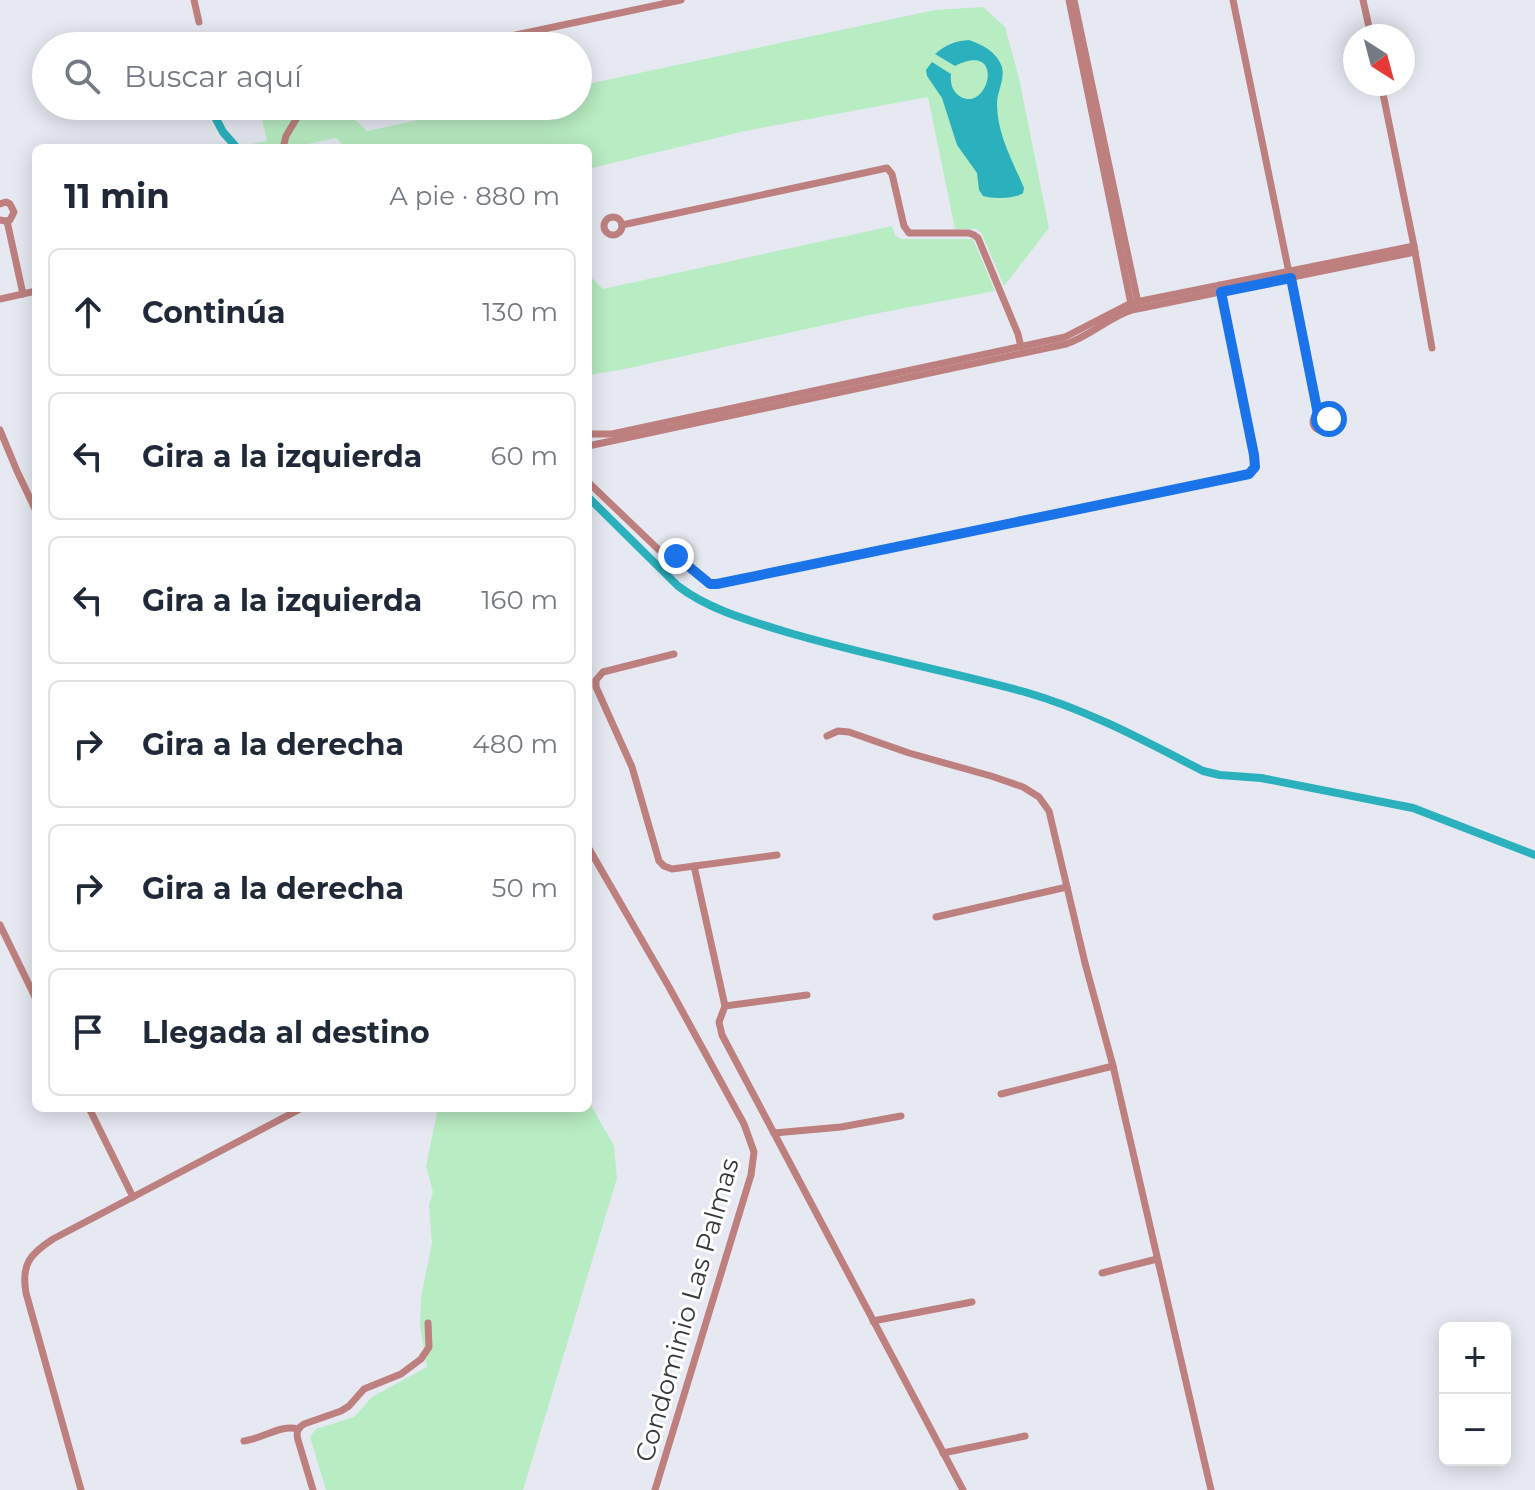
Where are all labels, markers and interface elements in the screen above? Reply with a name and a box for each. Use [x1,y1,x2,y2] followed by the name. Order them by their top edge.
[1343,24,1415,96] north arrow
[32,32,592,120] search box
[60,54,104,98] icon: search
[124,58,302,95] text: Buscar aquí
[64,175,170,217] text: 11 min
[389,180,560,212] text: A pie · 880 m
[66,290,110,334] icon: ahead
[142,294,285,331] text: Continúa
[482,296,558,328] text: 130 m
[1311,401,1347,437] route start
[66,434,110,478] icon: left
[142,438,422,475] text: Gira a la izquierda
[491,440,558,472] text: 60 m
[658,538,694,574] route end
[66,578,110,622] icon: left
[142,582,422,619] text: Gira a la izquierda
[481,584,558,616] text: 160 m
[66,722,110,766] icon: right
[142,726,404,763] text: Gira a la derecha
[472,728,558,760] text: 480 m
[66,866,110,910] icon: right
[142,870,404,907] text: Gira a la derecha
[492,872,558,904] text: 50 m
[66,1010,110,1054] icon: arrive
[142,1014,430,1051] text: Llegada al destino
[628,1155,746,1465] street label: Condominio Las Palmas
[1439,1322,1511,1466] map controls
[1439,1322,1511,1394] button: +
[1439,1394,1511,1466] button: −

